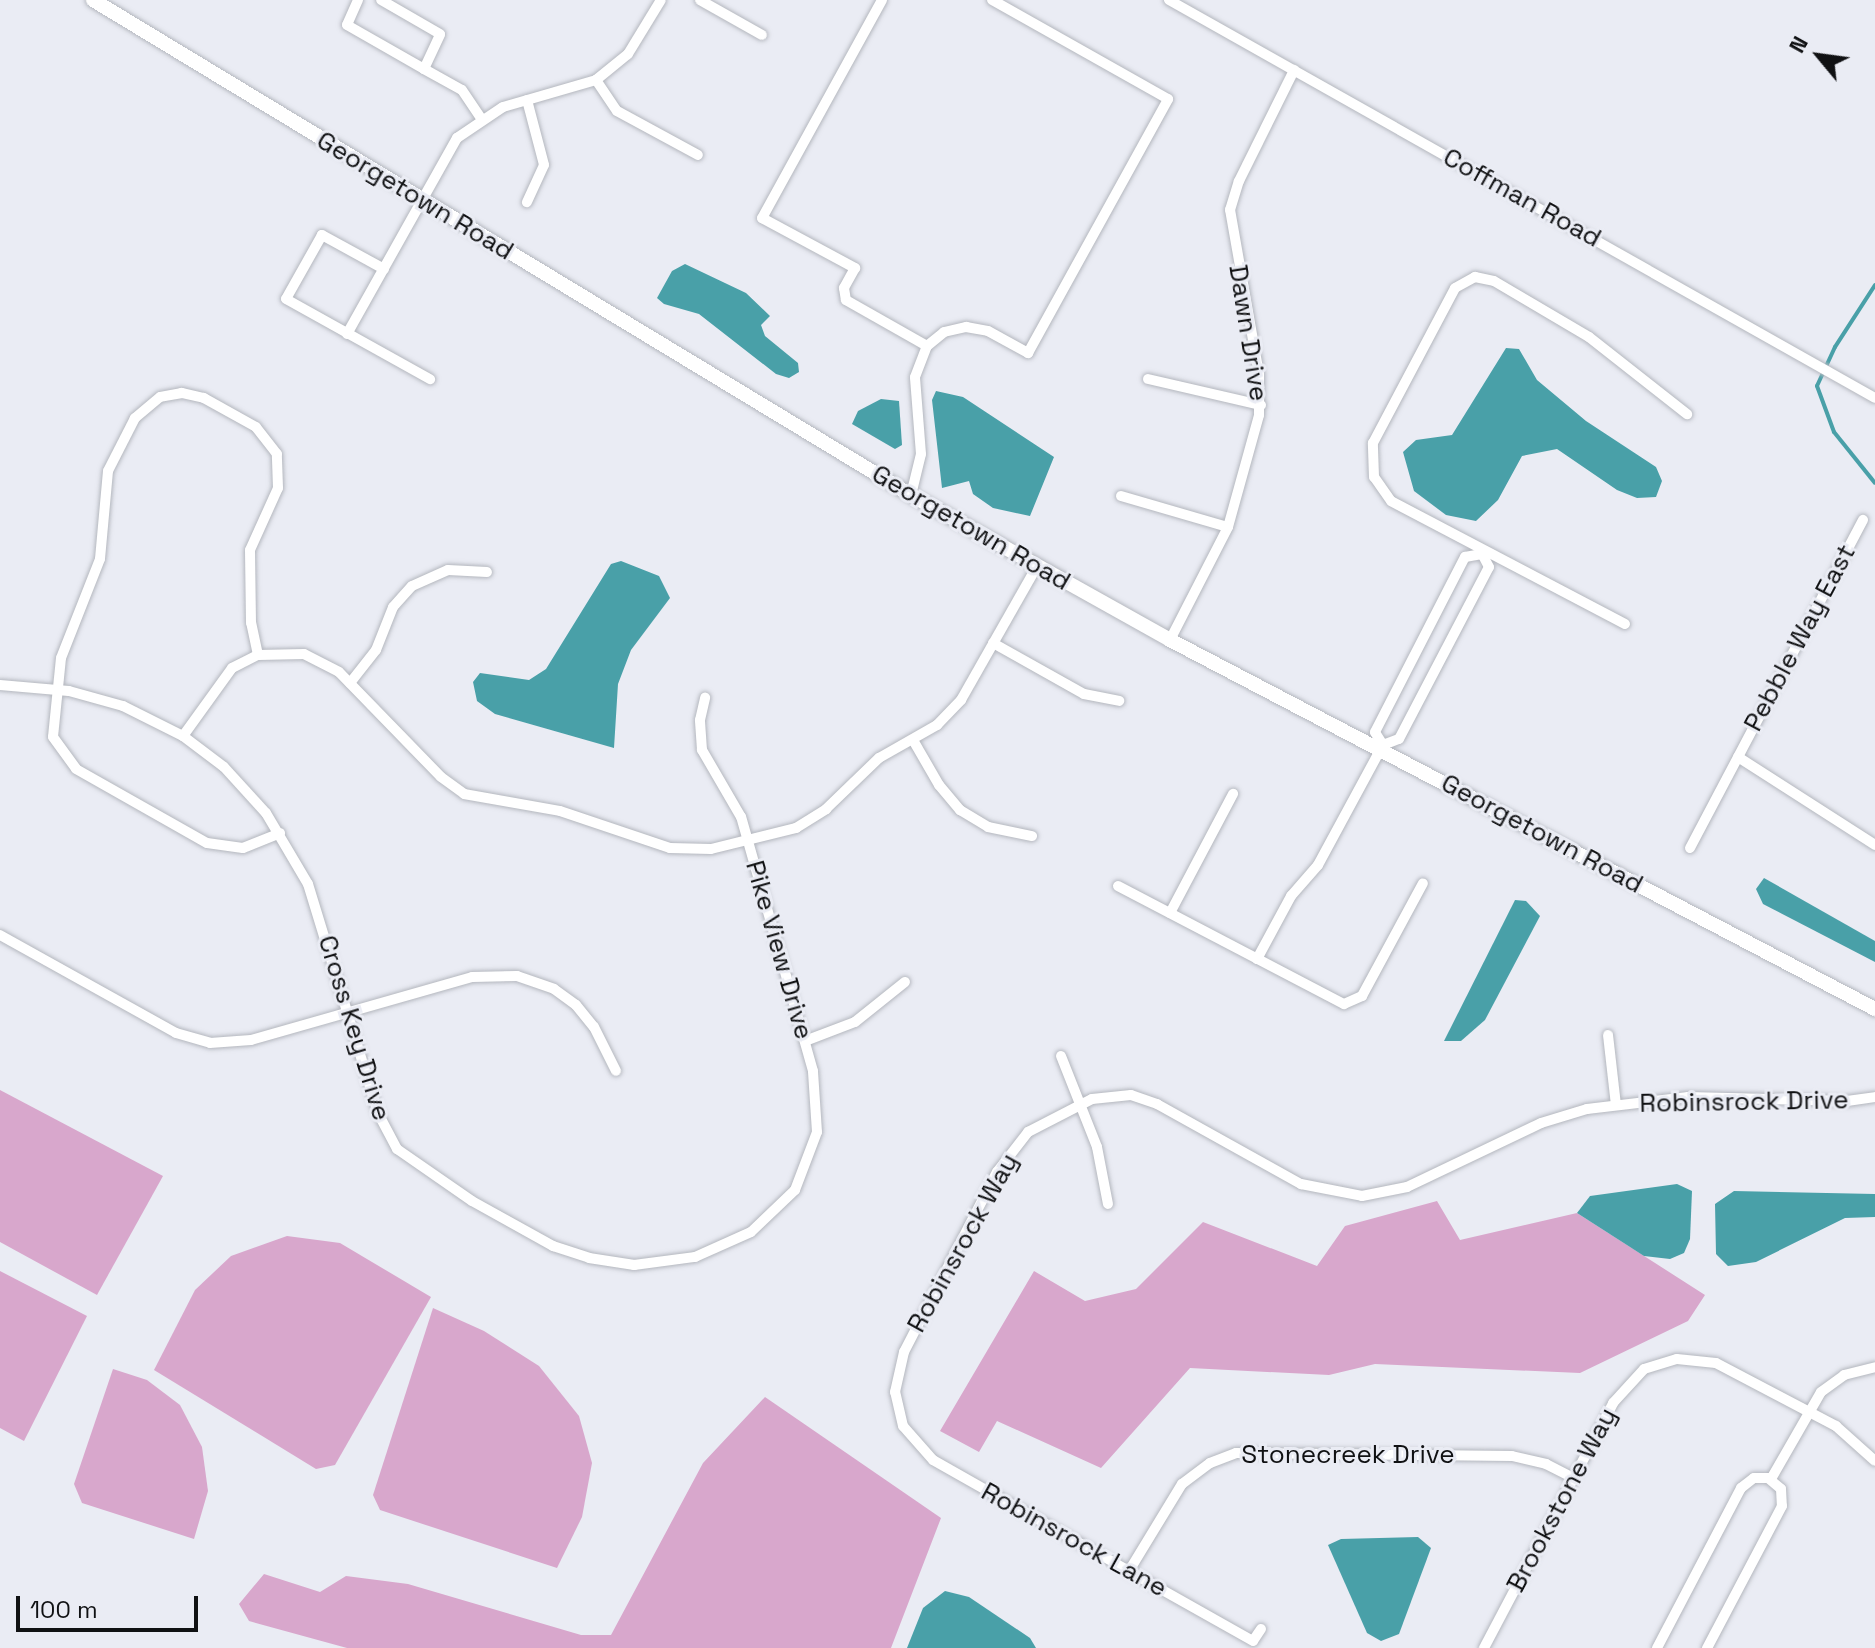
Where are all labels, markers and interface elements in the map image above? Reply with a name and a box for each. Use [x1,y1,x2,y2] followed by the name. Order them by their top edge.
[1779,16,1859,96] north arrow
[1782,31,1814,58] text: N
[311,125,519,267] street label: Georgetown Road
[1438,142,1606,254] street label: Coffman Road
[1222,263,1274,403] street label: Dawn Drive
[866,458,1076,598] street label: Georgetown Road
[1738,539,1862,737] street label: Pebble Way East
[1436,768,1648,900] street label: Georgetown Road
[739,857,819,1043] street label: Pike View Drive
[311,932,397,1124] street label: Cross Key Drive
[1639,1085,1849,1119] street label: Robinsrock Drive
[901,1148,1025,1338] street label: Robinsrock Way
[1500,1402,1624,1598] street label: Brookstone Way
[1241,1439,1455,1471] street label: Stonecreek Drive
[976,1476,1172,1604] street label: Robinsrock Lane
[20,1580,202,1630] scale bar
[30,1594,98,1625] text: 100 m

